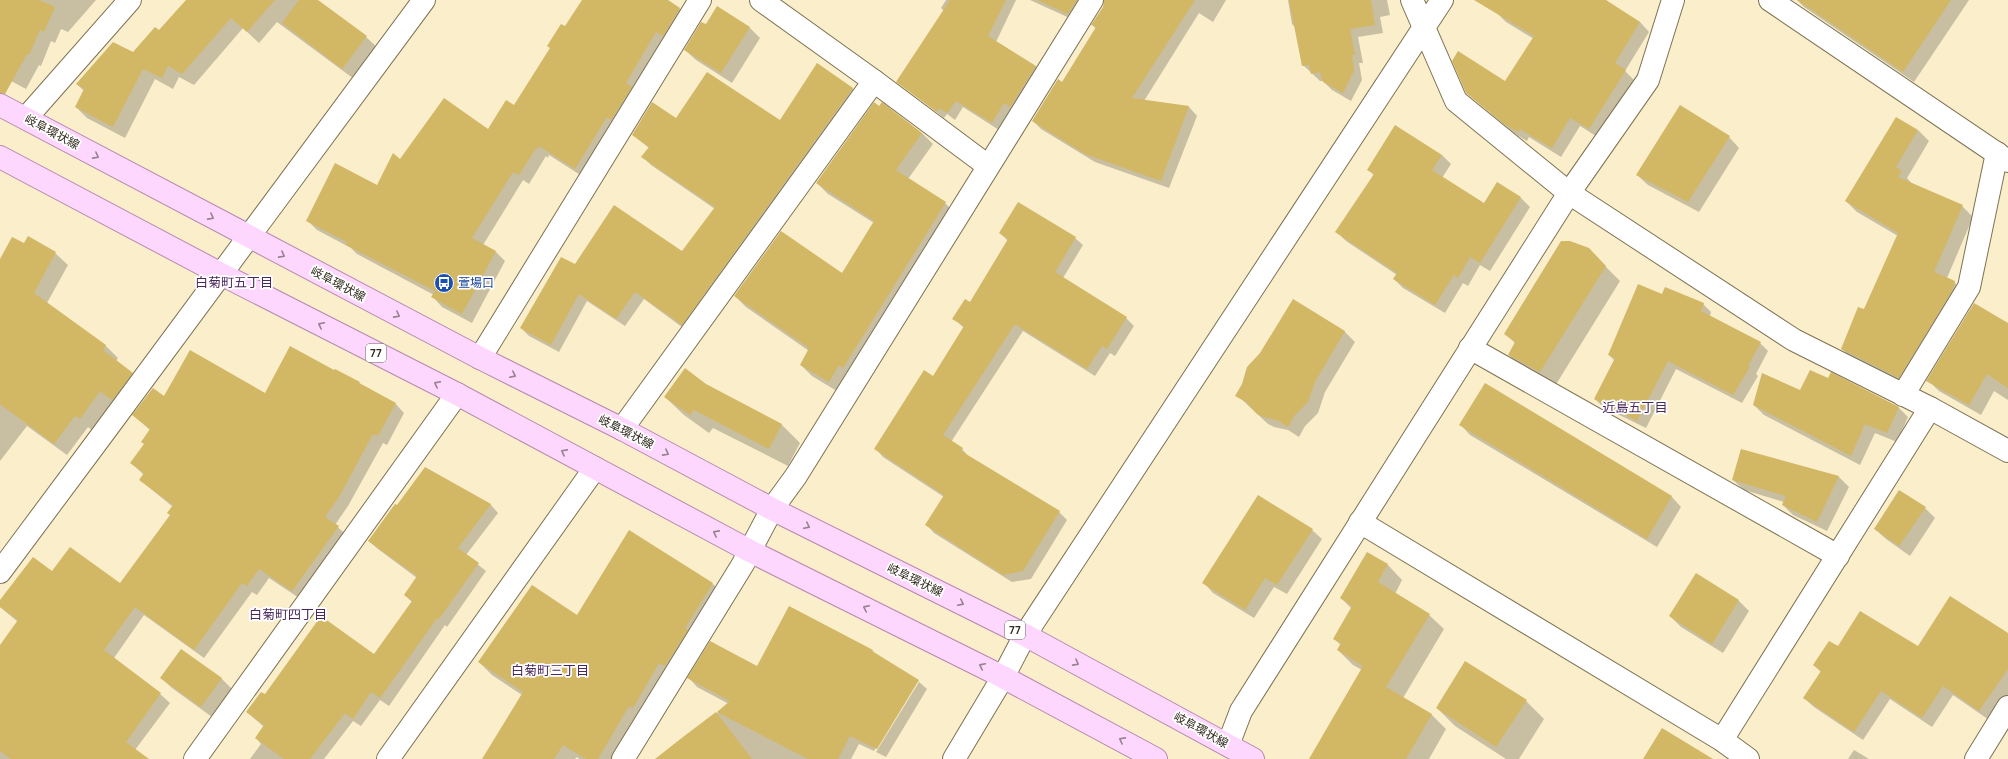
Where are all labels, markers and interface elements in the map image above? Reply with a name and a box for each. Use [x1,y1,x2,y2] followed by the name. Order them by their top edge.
[22,110,83,153] street label: 岐阜環状線
[92,151,99,158] one-way arrow
[207,212,214,220] one-way arrow
[278,250,285,258] one-way arrow
[308,262,369,305] street label: 岐阜環状線
[433,272,455,294] bus stop icon: 萱場口
[195,273,273,291] district label: 白菊町五丁目
[458,274,494,291] place label: 萱場口
[393,310,401,318] one-way arrow
[318,322,326,330] one-way arrow
[366,344,386,362] road number: 77
[509,370,516,378] one-way arrow
[434,381,442,389] one-way arrow
[1602,398,1668,416] district label: 近島五丁目
[596,410,657,453] street label: 岐阜環状線
[662,448,669,455] one-way arrow
[561,449,569,456] one-way arrow
[803,522,810,529] one-way arrow
[713,530,720,537] one-way arrow
[885,559,946,600] street label: 岐阜環状線
[957,598,964,606] one-way arrow
[249,605,327,623] district label: 白菊町四丁目
[863,605,870,613] one-way arrow
[1005,621,1025,639] road number: 77
[1072,658,1080,665] one-way arrow
[511,661,589,679] district label: 白菊町三丁目
[979,663,987,671] one-way arrow
[1171,708,1232,752] street label: 岐阜環状線
[1118,738,1126,745] one-way arrow

